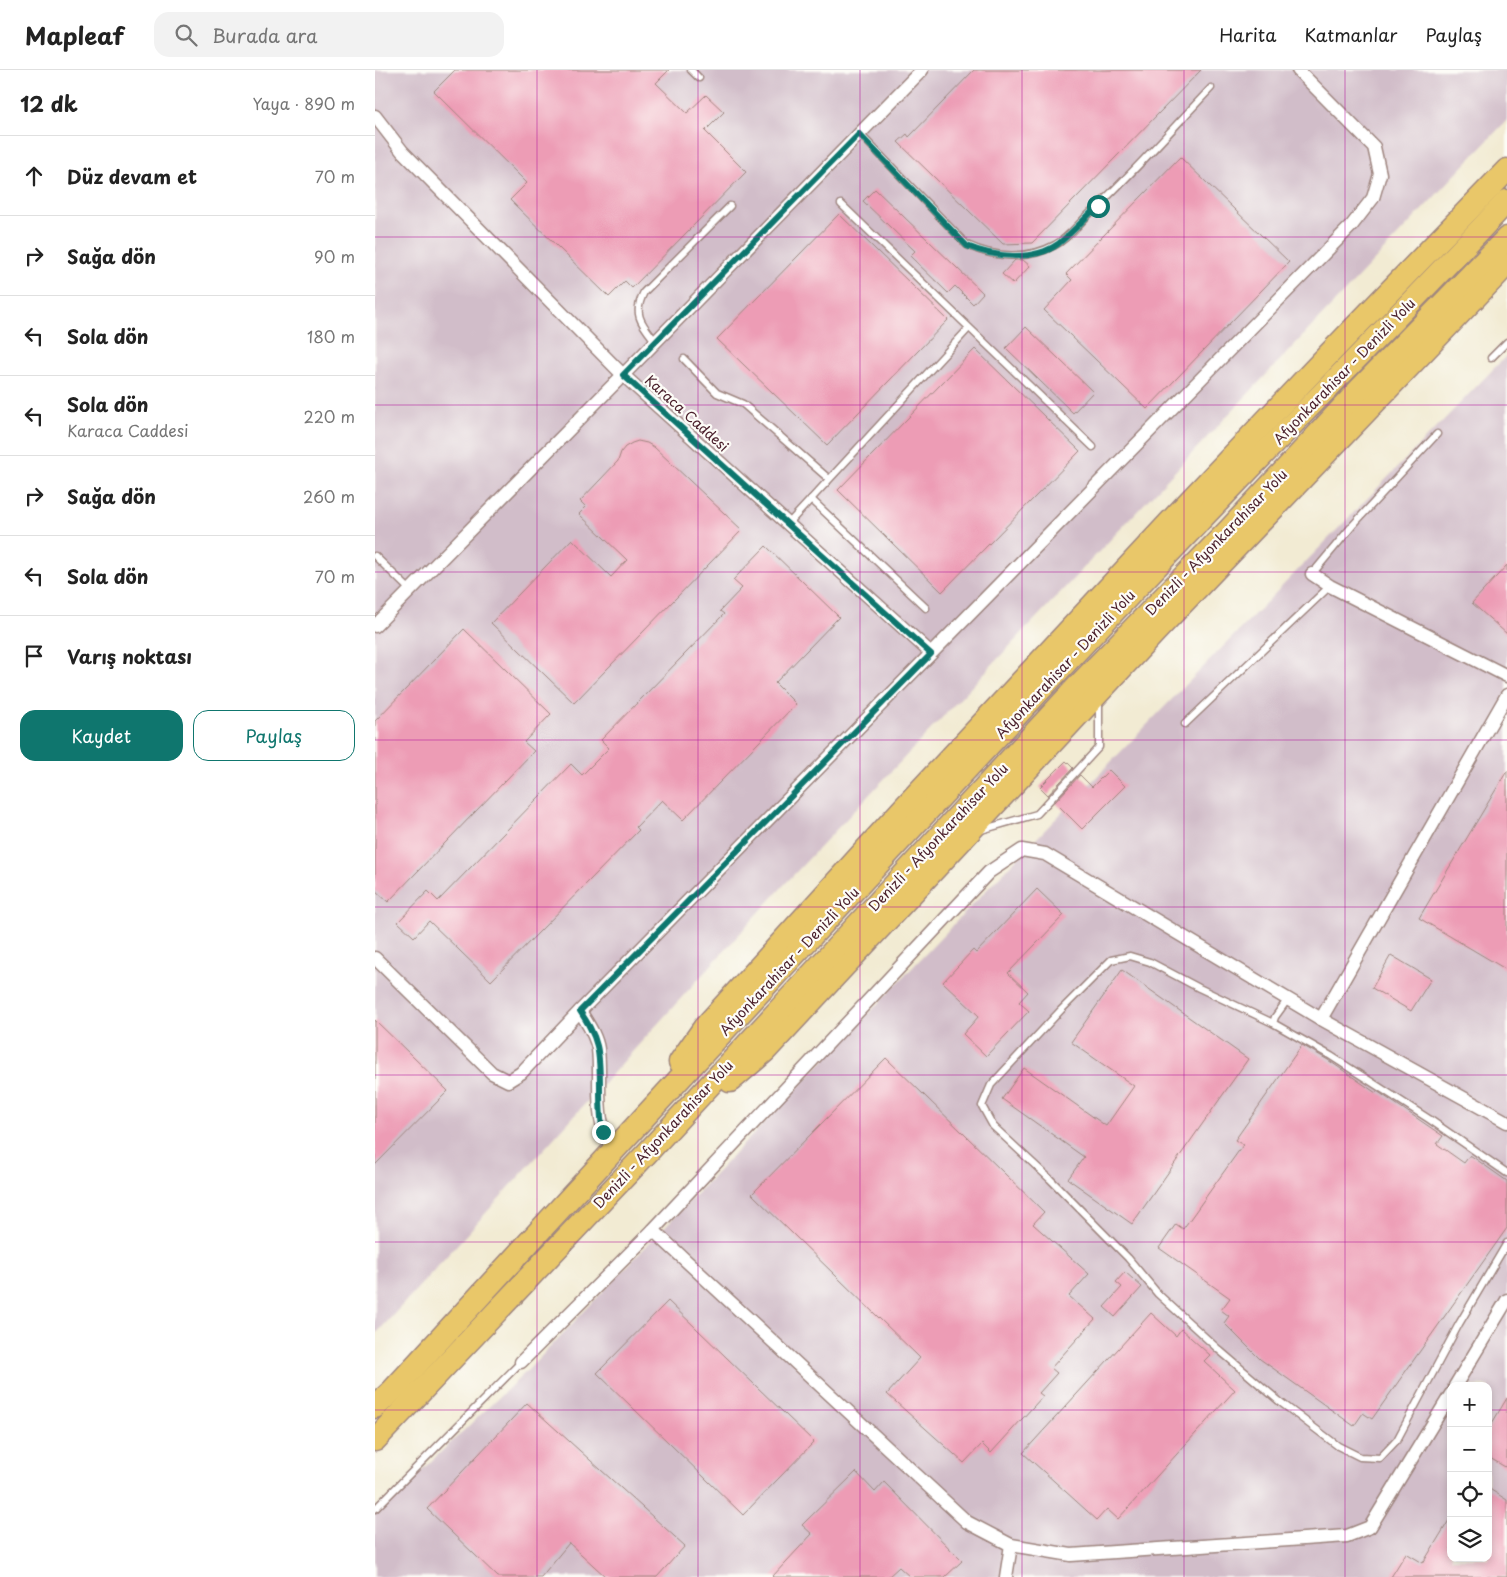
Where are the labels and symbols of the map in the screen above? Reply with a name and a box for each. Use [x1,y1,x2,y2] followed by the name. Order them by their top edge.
[1087,195,1110,218] route start
[1268,293,1420,449] street label: Afyonkarahisar - Denizli Yolu
[640,370,734,456] street label: Karaca Caddesi
[1140,464,1292,620] street label: Denizli - Afyonkarahisar Yolu
[990,585,1140,743] street label: Afyonkarahisar - Denizli Yolu
[863,758,1013,916] street label: Denizli - Afyonkarahisar Yolu
[714,882,864,1040] street label: Afyonkarahisar - Denizli Yolu
[588,1055,738,1213] street label: Denizli - Afyonkarahisar Yolu
[592,1121,615,1144] route end

